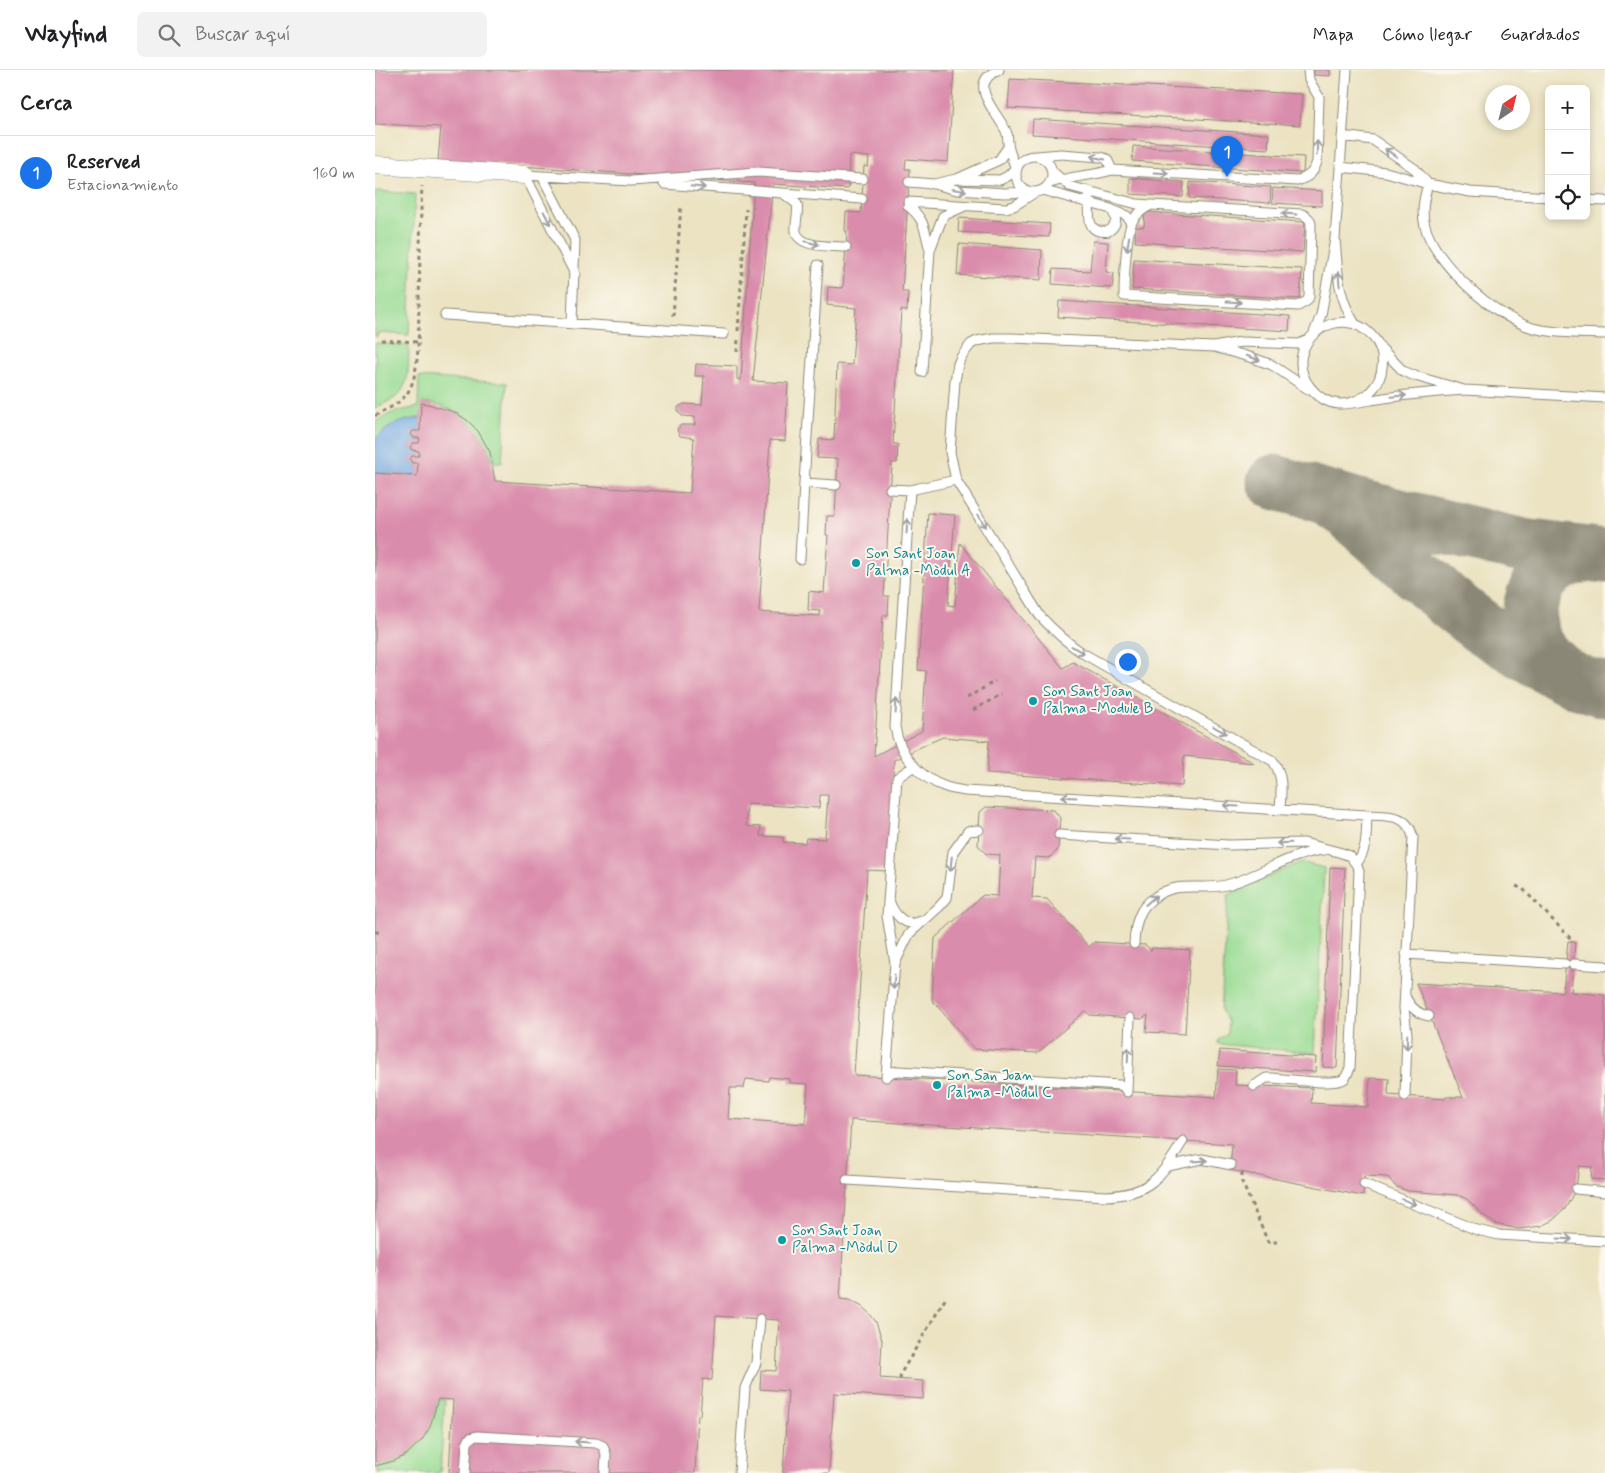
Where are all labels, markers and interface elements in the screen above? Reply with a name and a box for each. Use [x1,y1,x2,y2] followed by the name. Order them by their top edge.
[137,12,487,57] search box
[25,19,107,50] text: Wayfind
[155,21,183,49] icon: search
[195,22,291,47] text: Buscar aquí
[1313,23,1354,47] text: Mapa
[1382,23,1472,47] text: Cómo llegar
[1500,23,1580,47] text: Guardados
[1485,85,1530,130] north arrow
[1545,85,1590,220] map controls
[1545,85,1590,130] button: +
[20,89,73,117] text: Cerca
[1545,130,1590,175] button: −
[1211,136,1243,177] pin: 1
[1312,141,1322,157] one-way arrow
[1384,148,1398,158] one-way arrow
[67,150,140,175] text: Reserved
[1091,152,1107,162] one-way arrow
[32,163,40,184] text: 1
[312,163,355,184] text: 160 m
[1152,168,1168,177] one-way arrow
[67,175,178,196] text: Estacionamiento
[1545,175,1590,220] button: locate
[689,182,705,191] one-way arrow
[951,185,967,195] one-way arrow
[1281,209,1297,218] one-way arrow
[542,211,552,226] one-way arrow
[1123,236,1133,252] one-way arrow
[803,239,819,248] one-way arrow
[1334,272,1343,288] one-way arrow
[1226,298,1242,307] one-way arrow
[1245,354,1260,363] one-way arrow
[1390,391,1406,401] one-way arrow
[977,514,987,528] one-way arrow
[903,519,912,535] one-way arrow
[866,544,971,581] place label: Son Sant Joan Palma -Mòdul A
[850,557,862,569] marker: Son Sant Joan Palma -Mòdul A
[1071,645,1085,655] one-way arrow
[1115,649,1141,675] your location
[1043,682,1153,719] place label: Son Sant Joan Palma -Module B
[1027,695,1039,707] marker: Son Sant Joan Palma -Module B
[892,698,901,714] one-way arrow
[1212,725,1227,735] one-way arrow
[1061,792,1077,801] one-way arrow
[1224,802,1240,811] one-way arrow
[1114,834,1130,843] one-way arrow
[1277,839,1293,848] one-way arrow
[946,856,956,872] one-way arrow
[1144,895,1157,906] one-way arrow
[889,973,898,989] one-way arrow
[1402,1034,1411,1050] one-way arrow
[1123,1047,1133,1064] one-way arrow
[947,1066,1052,1103] place label: Son San Joan Palma -Mòdul C
[931,1079,943,1091] marker: Son San Joan Palma -Mòdul C
[1191,1156,1207,1165] one-way arrow
[1401,1198,1416,1208] one-way arrow
[792,1221,898,1258] place label: Son Sant Joan Palma -Mòdul D
[776,1234,788,1246] marker: Son Sant Joan Palma -Mòdul D
[1557,1234,1573,1243] one-way arrow
[575,1438,591,1447] one-way arrow

